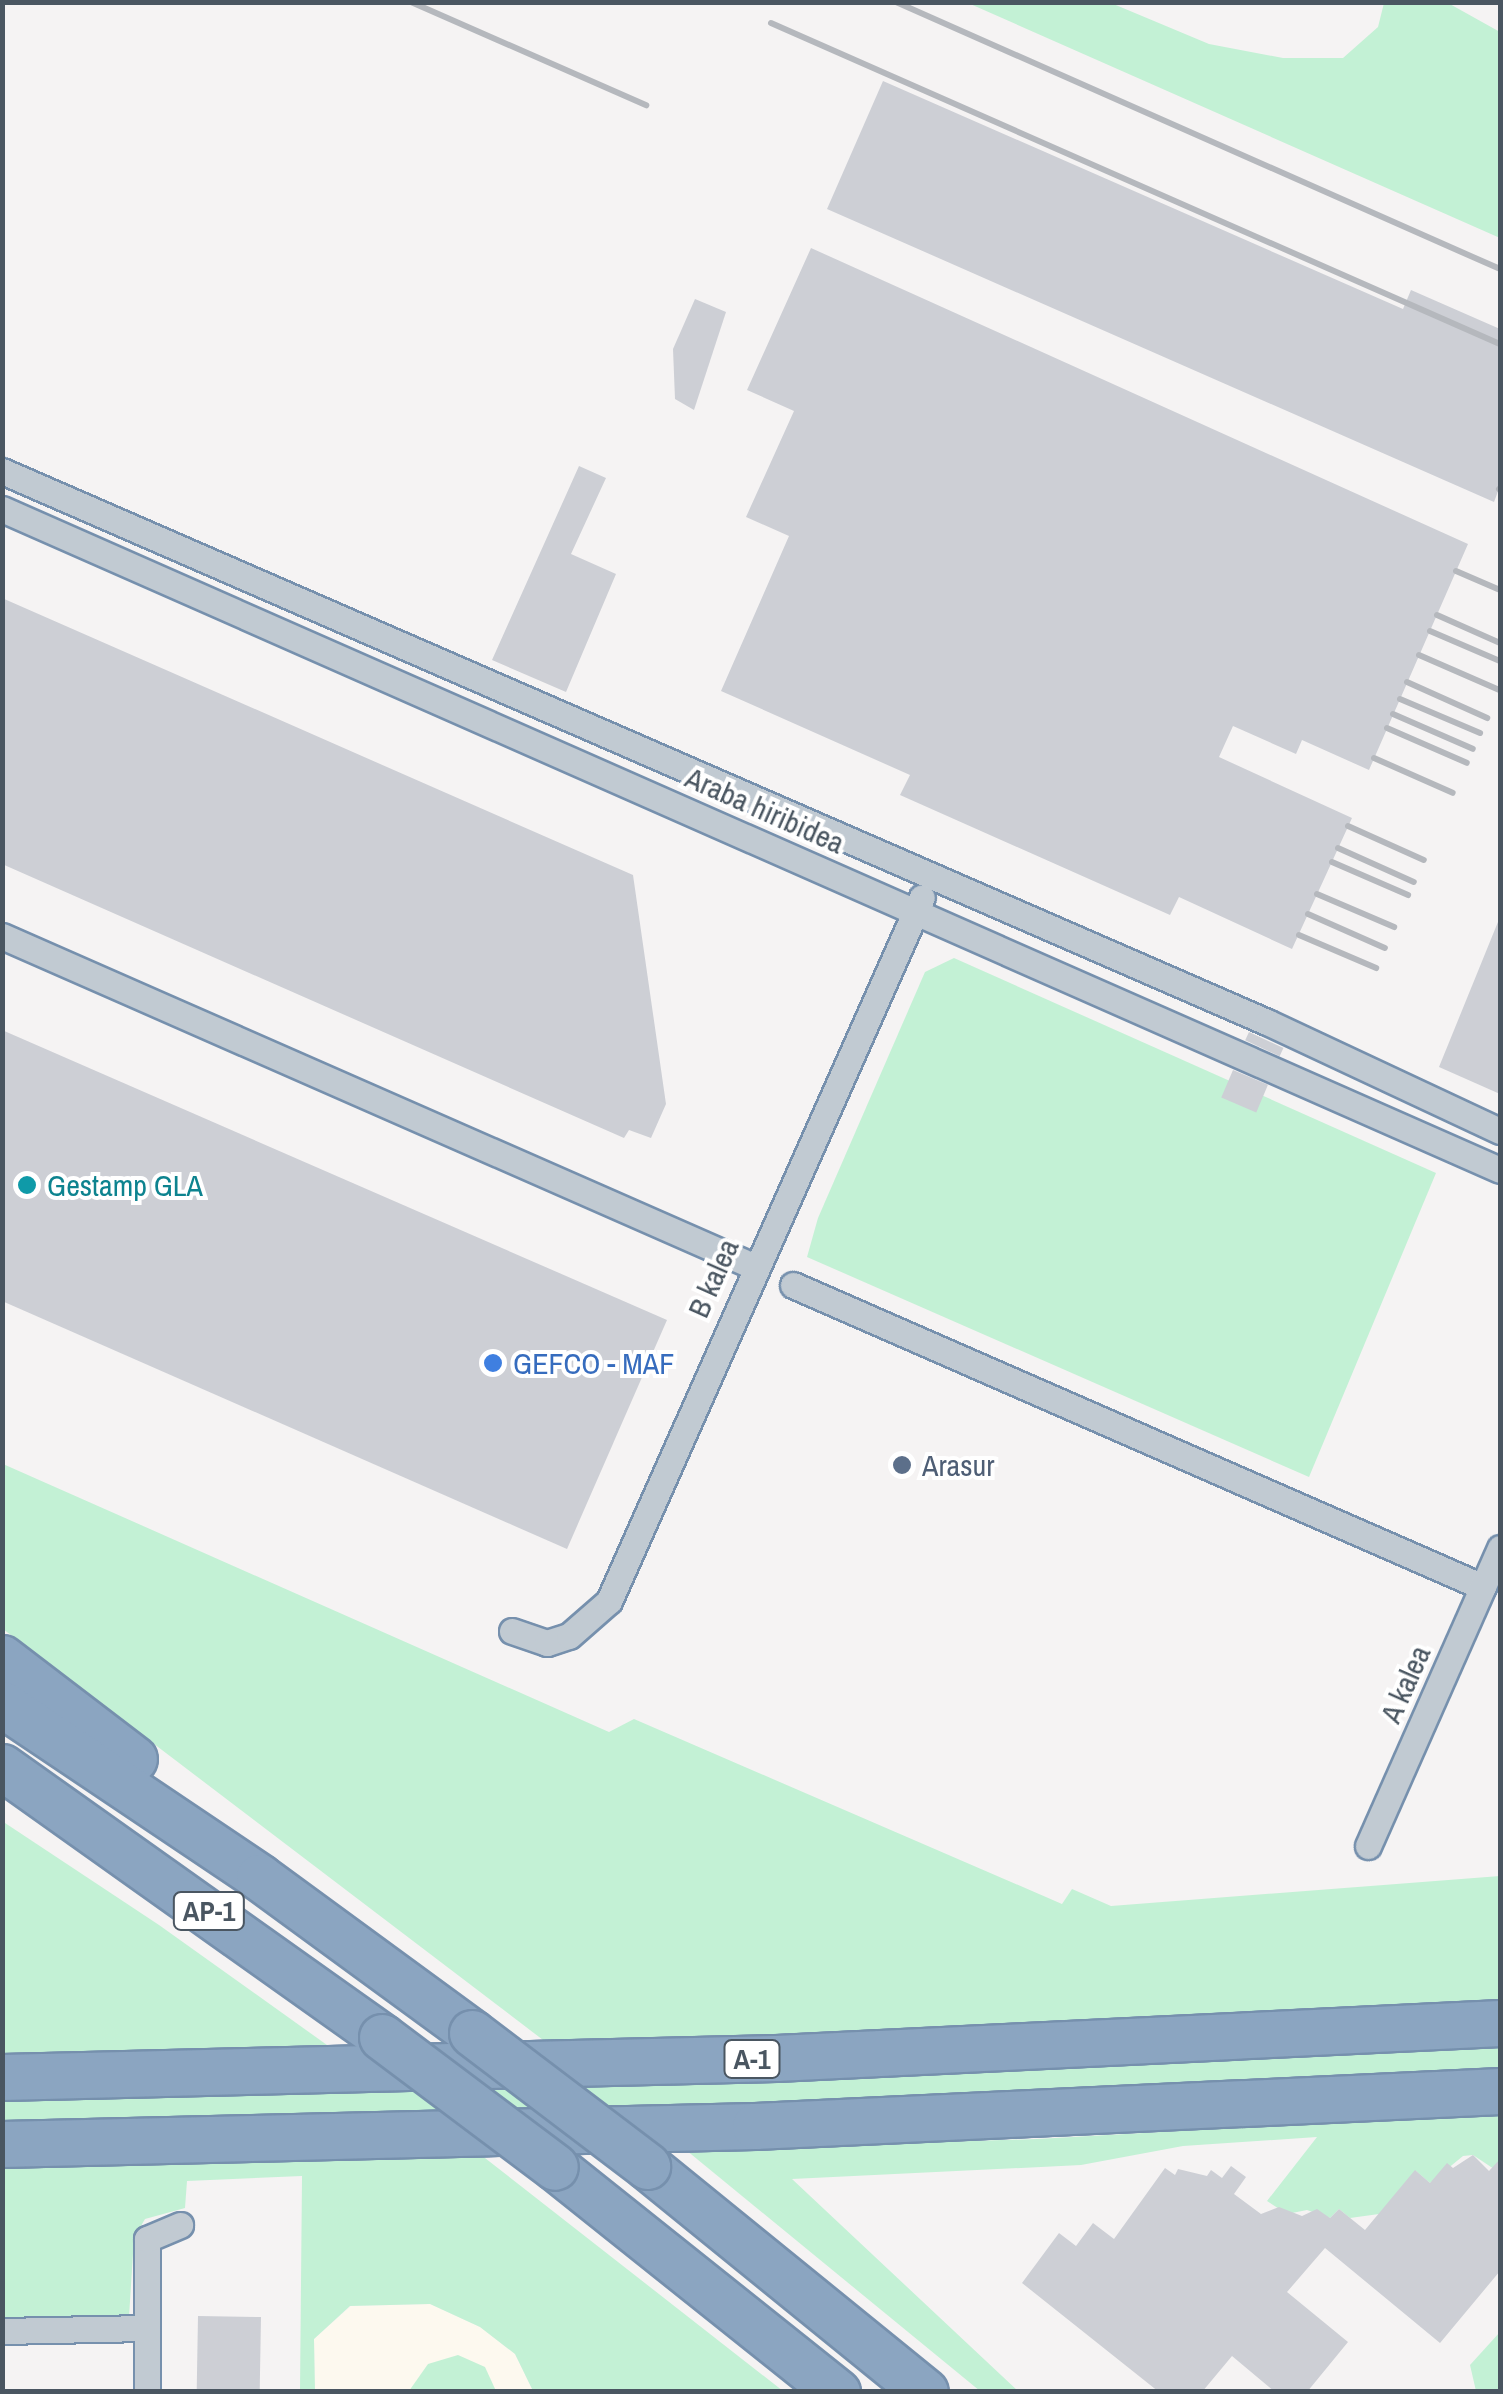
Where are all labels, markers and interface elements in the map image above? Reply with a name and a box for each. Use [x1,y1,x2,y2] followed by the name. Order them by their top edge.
[680,759,850,861] street label: Araba hiribidea
[47,1167,203,1203] place label: Gestamp GLA
[16,1174,38,1196] marker: Gestamp GLA
[680,1233,746,1323] street label: B kalea
[513,1345,674,1381] place label: GEFCO - MAF
[482,1352,504,1374] marker: GEFCO - MAF
[922,1447,994,1483] place label: Arasur
[891,1454,913,1476] marker: Arasur
[1372,1639,1438,1729] street label: A kalea
[172,1888,246,1934] road number: AP-1
[722,2036,782,2082] road number: A-1

